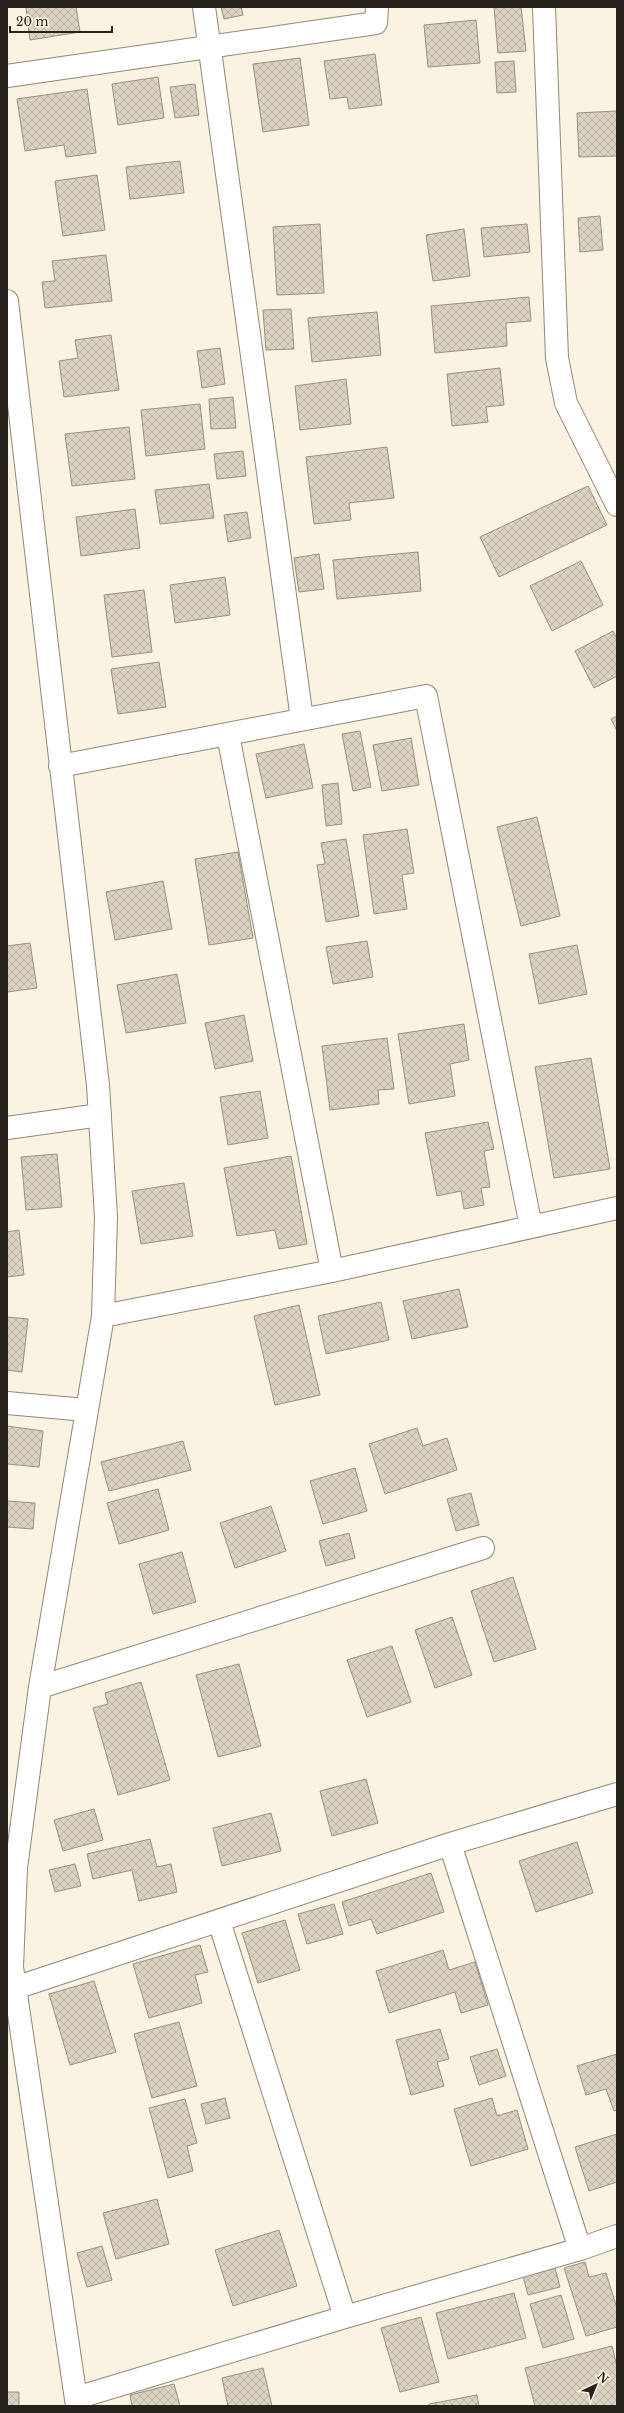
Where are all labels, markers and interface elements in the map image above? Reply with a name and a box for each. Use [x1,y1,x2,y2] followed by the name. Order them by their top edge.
[10,8,112,34] scale bar
[16,14,48,29] text: 20 m
[576,2365,616,2405] north arrow
[594,2369,612,2387] text: N

